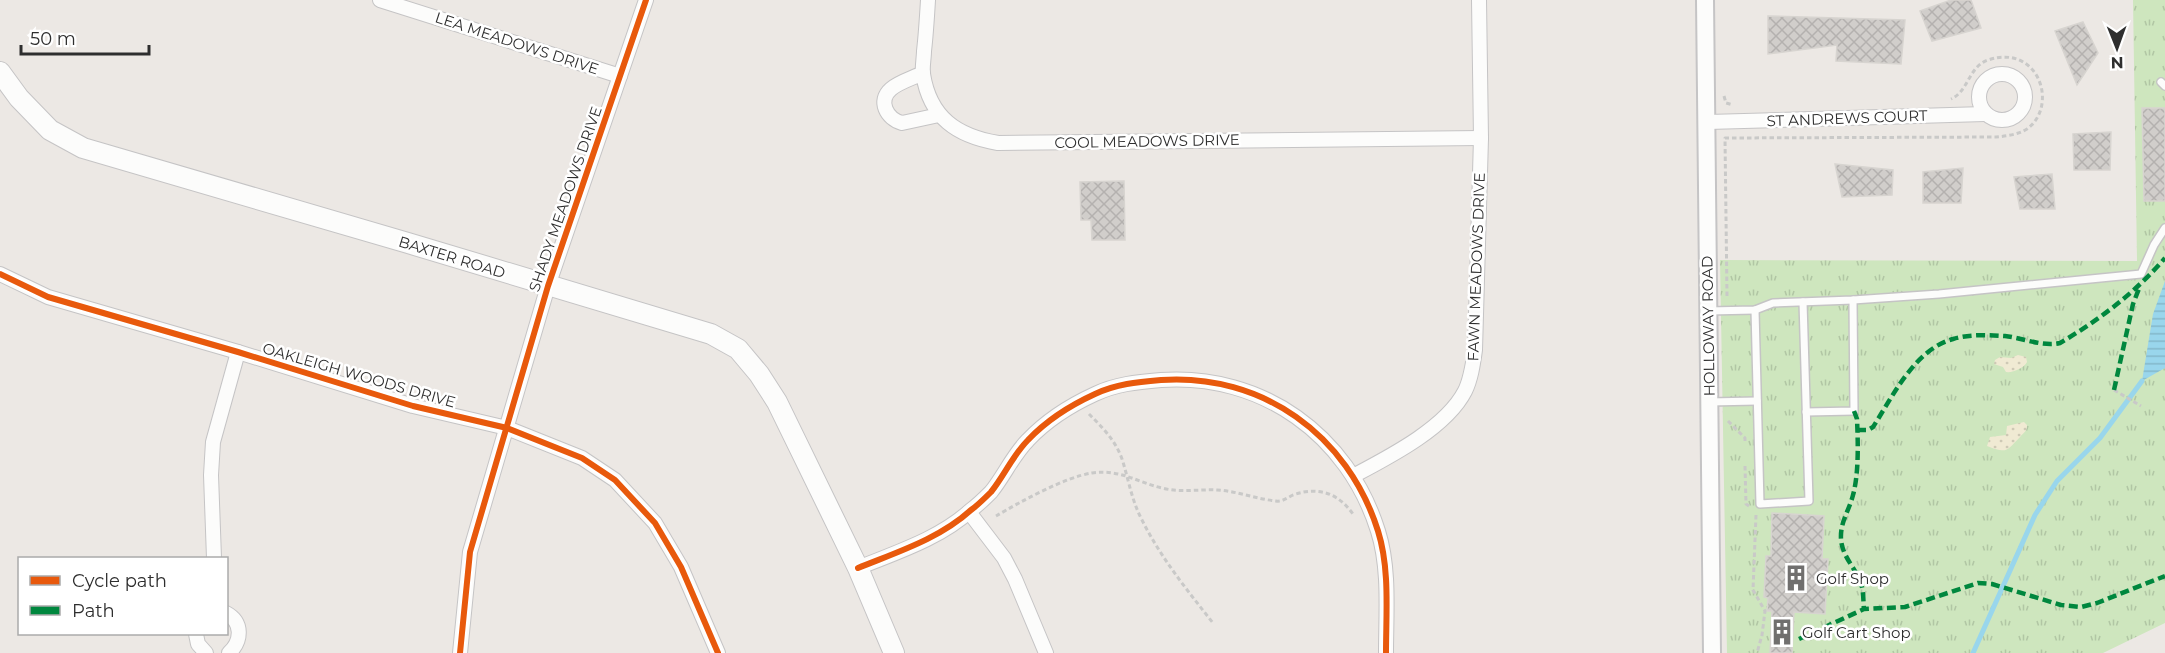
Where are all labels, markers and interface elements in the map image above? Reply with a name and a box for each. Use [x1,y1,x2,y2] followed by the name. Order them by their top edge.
[433,8,601,78] street label: LEA MEADOWS DRIVE
[21,18,148,56] scale bar
[2087,18,2147,78] north arrow
[30,28,76,50] text: 50 m
[2111,53,2124,72] text: N
[524,104,606,294] street label: SHADY MEADOWS DRIVE
[1766,106,1928,130] street label: ST ANDREWS COURT
[1054,130,1240,152] street label: COOL MEADOWS DRIVE
[1463,172,1489,362] street label: FAWN MEADOWS DRIVE
[396,232,508,282] street label: BAXTER ROAD
[1697,256,1719,396] street label: HOLLOWAY ROAD
[260,338,458,412] street label: OAKLEIGH WOODS DRIVE
[18,557,228,635] legend
[1781,563,1811,593] building icon: Golf Shop
[1816,569,1889,588] place label: Golf Shop
[72,570,167,592] text: Cycle path
[72,600,115,622] text: Path
[1767,617,1797,647] building icon: Golf Cart Shop
[1802,623,1911,642] place label: Golf Cart Shop

